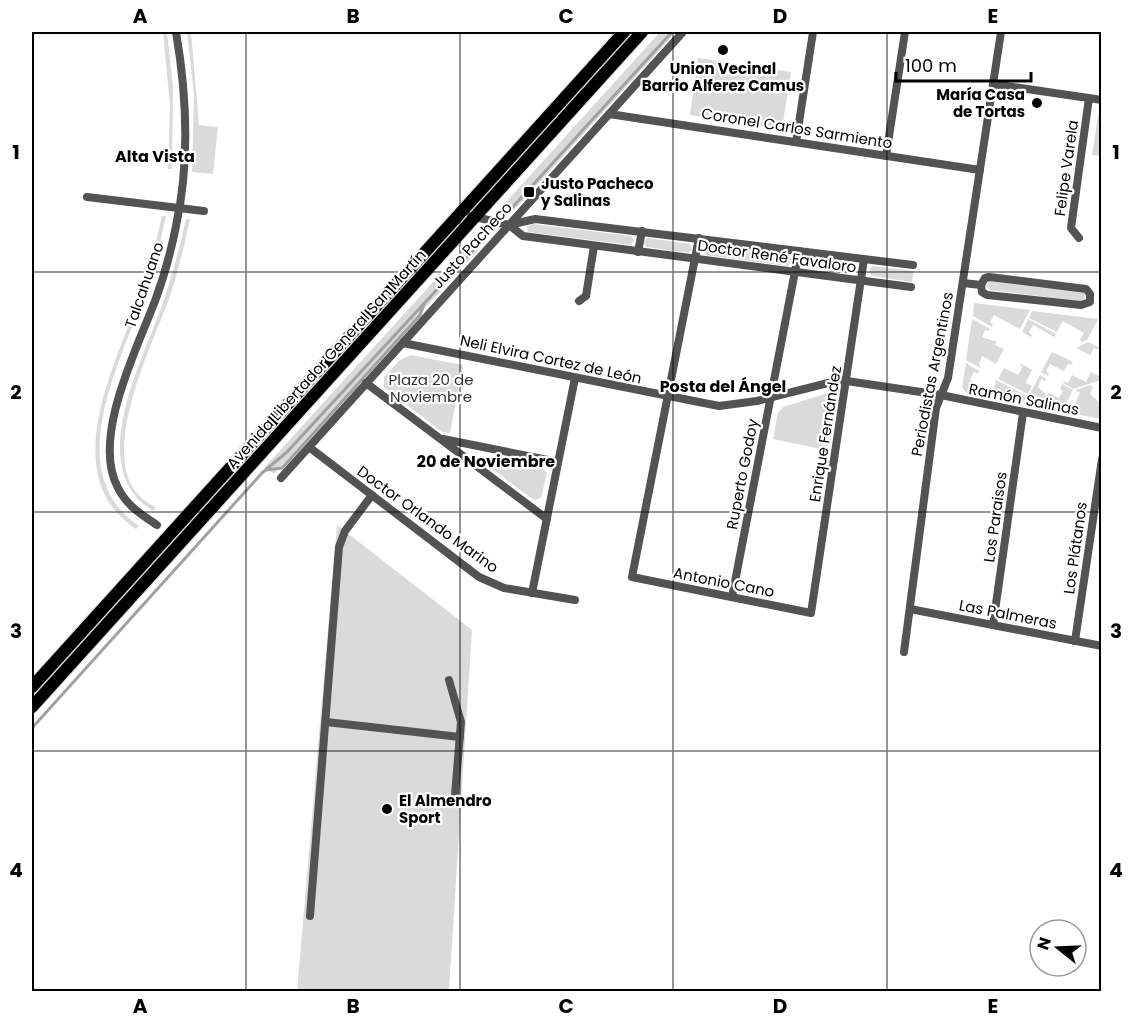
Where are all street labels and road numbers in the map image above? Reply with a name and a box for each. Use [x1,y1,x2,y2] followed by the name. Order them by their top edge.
[700,103,894,153] street label: Coronel Carlos Sarmiento
[1049,119,1083,217] street label: Felipe Varela
[427,197,517,293] street label: Justo Pacheco
[696,234,858,278] street label: Doctor René Favaloro
[119,239,169,331] street label: Talcahuano
[222,245,430,473] street label: Avenida Libertador General San Martín
[906,290,958,458] street label: Periodistas Argentinos
[458,329,644,389] street label: Neli Elvira Cortez de León
[804,364,846,504] street label: Enrique Fernández
[967,378,1081,420] street label: Ramón Salinas
[721,416,763,531] street label: Ruperto Godoy
[353,461,503,577] street label: Doctor Orlando Marino
[978,470,1012,564] street label: Los Paraisos
[1058,500,1092,596] street label: Los Plátanos
[672,562,776,602] street label: Antonio Cano
[957,594,1059,634] street label: Las Palmeras

